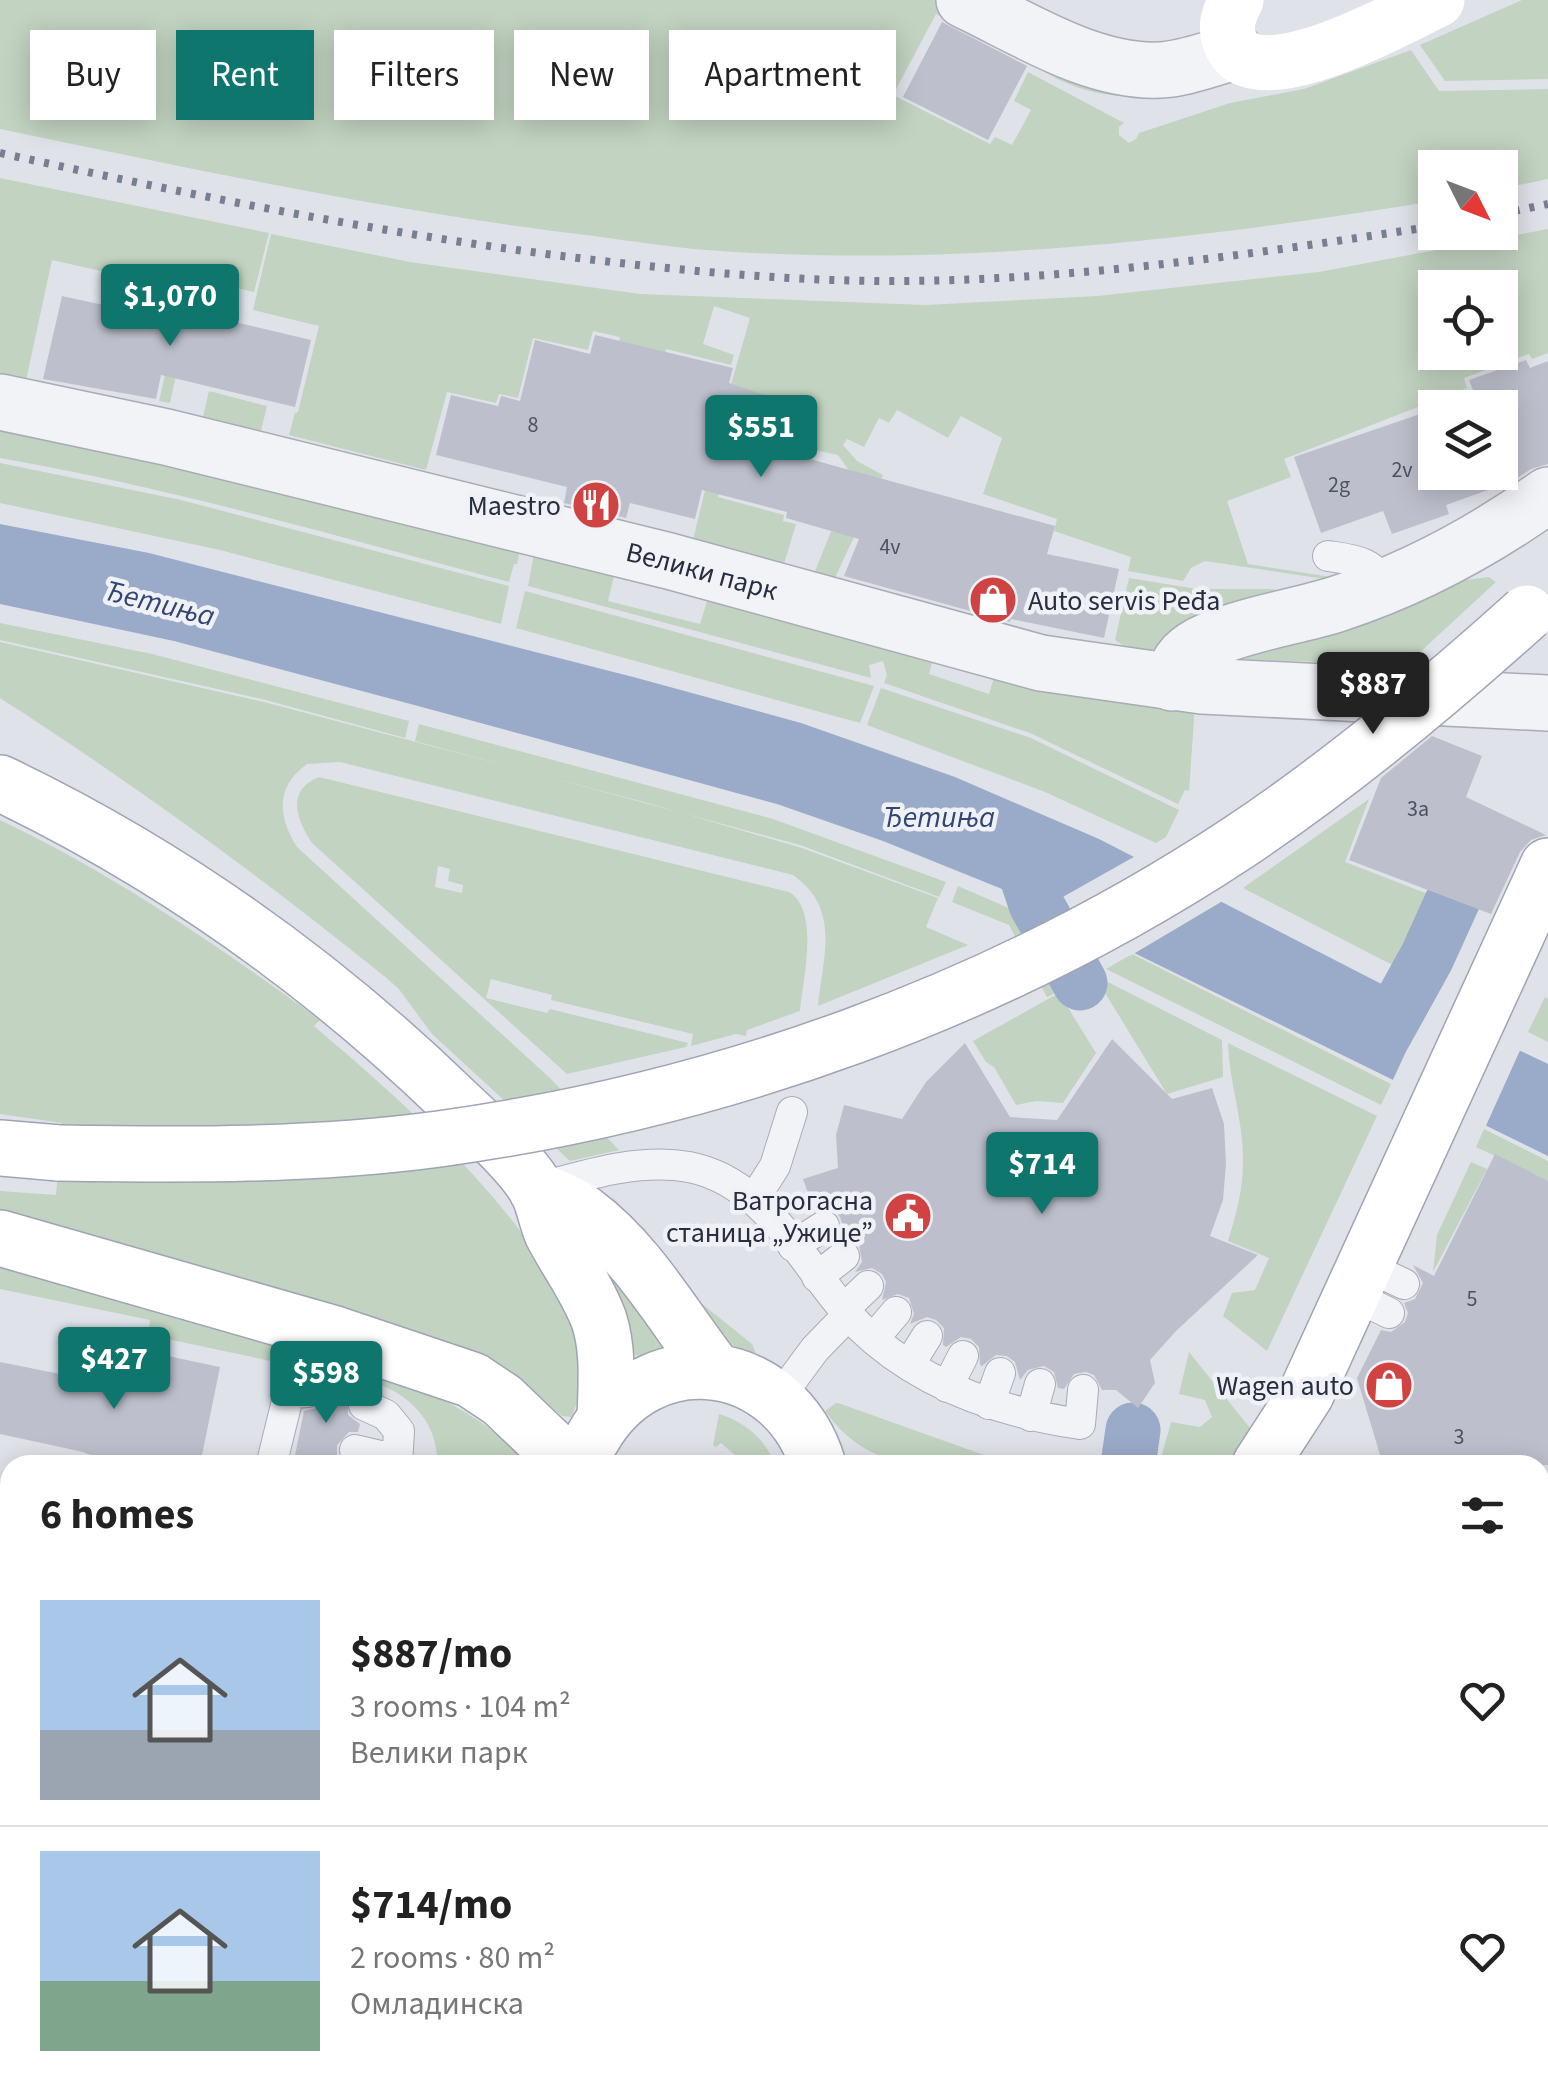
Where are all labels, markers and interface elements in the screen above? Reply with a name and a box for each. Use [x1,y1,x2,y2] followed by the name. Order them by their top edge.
[30,30,156,120] chip: Buy
[176,30,314,120] chip: Rent
[334,30,494,120] chip: Filters
[514,30,649,120] chip: New
[669,30,896,120] chip: Apartment
[1418,150,1518,250] north arrow
[1418,150,1518,490] map controls
[89,264,251,349] pin: $1,070
[1418,270,1518,370] button: locate
[123,273,217,319] text: $1,070
[1418,390,1518,490] button: layers
[702,395,820,480] pin: $551
[727,404,795,450] text: $551
[528,409,539,441] house number: 8
[1391,454,1413,486] house number: 2v
[1328,469,1350,501] house number: 2g
[570,479,622,531] restaurant icon: Maestro
[467,486,561,526] place label: Maestro
[879,531,901,563] house number: 4v
[622,532,782,611] street label: Велики парк
[100,569,219,638] water label: Ђетиња
[967,574,1019,626] shop icon: Auto servis Peđa
[1028,581,1220,621] place label: Auto servis Peđa
[1314,652,1432,737] pin: $887
[1339,661,1407,707] text: $887
[1407,793,1429,825] house number: 3a
[883,796,995,839] water label: Ђетиња
[983,1132,1101,1217] pin: $714
[1008,1141,1076,1187] text: $714
[666,1181,873,1253] place label: Ватрогасна станица „Ужице”
[882,1190,934,1242] public building icon: Ватрогасна станица „Ужице”
[1467,1283,1477,1315] house number: 5
[55,1327,173,1412] pin: $427
[80,1336,148,1382] text: $427
[267,1341,385,1426] pin: $598
[292,1350,360,1396] text: $598
[1363,1359,1415,1411] shop icon: Wagen auto
[1216,1366,1354,1406] place label: Wagen auto
[1454,1421,1464,1453] house number: 3
[40,1485,194,1545] text: 6 homes
[1455,1488,1510,1543] icon: filters
[350,1624,512,1684] text: $887/mo
[120,1640,240,1760] icon: home
[1455,1673,1510,1728] icon: heart
[350,1684,571,1730] text: 3 rooms · 104 m²
[350,1730,528,1776] text: Велики парк
[350,1875,512,1935] text: $714/mo
[120,1891,240,2011] icon: home
[1455,1924,1510,1979] icon: heart
[350,1935,555,1981] text: 2 rooms · 80 m²
[350,1981,524,2027] text: Омладинска

